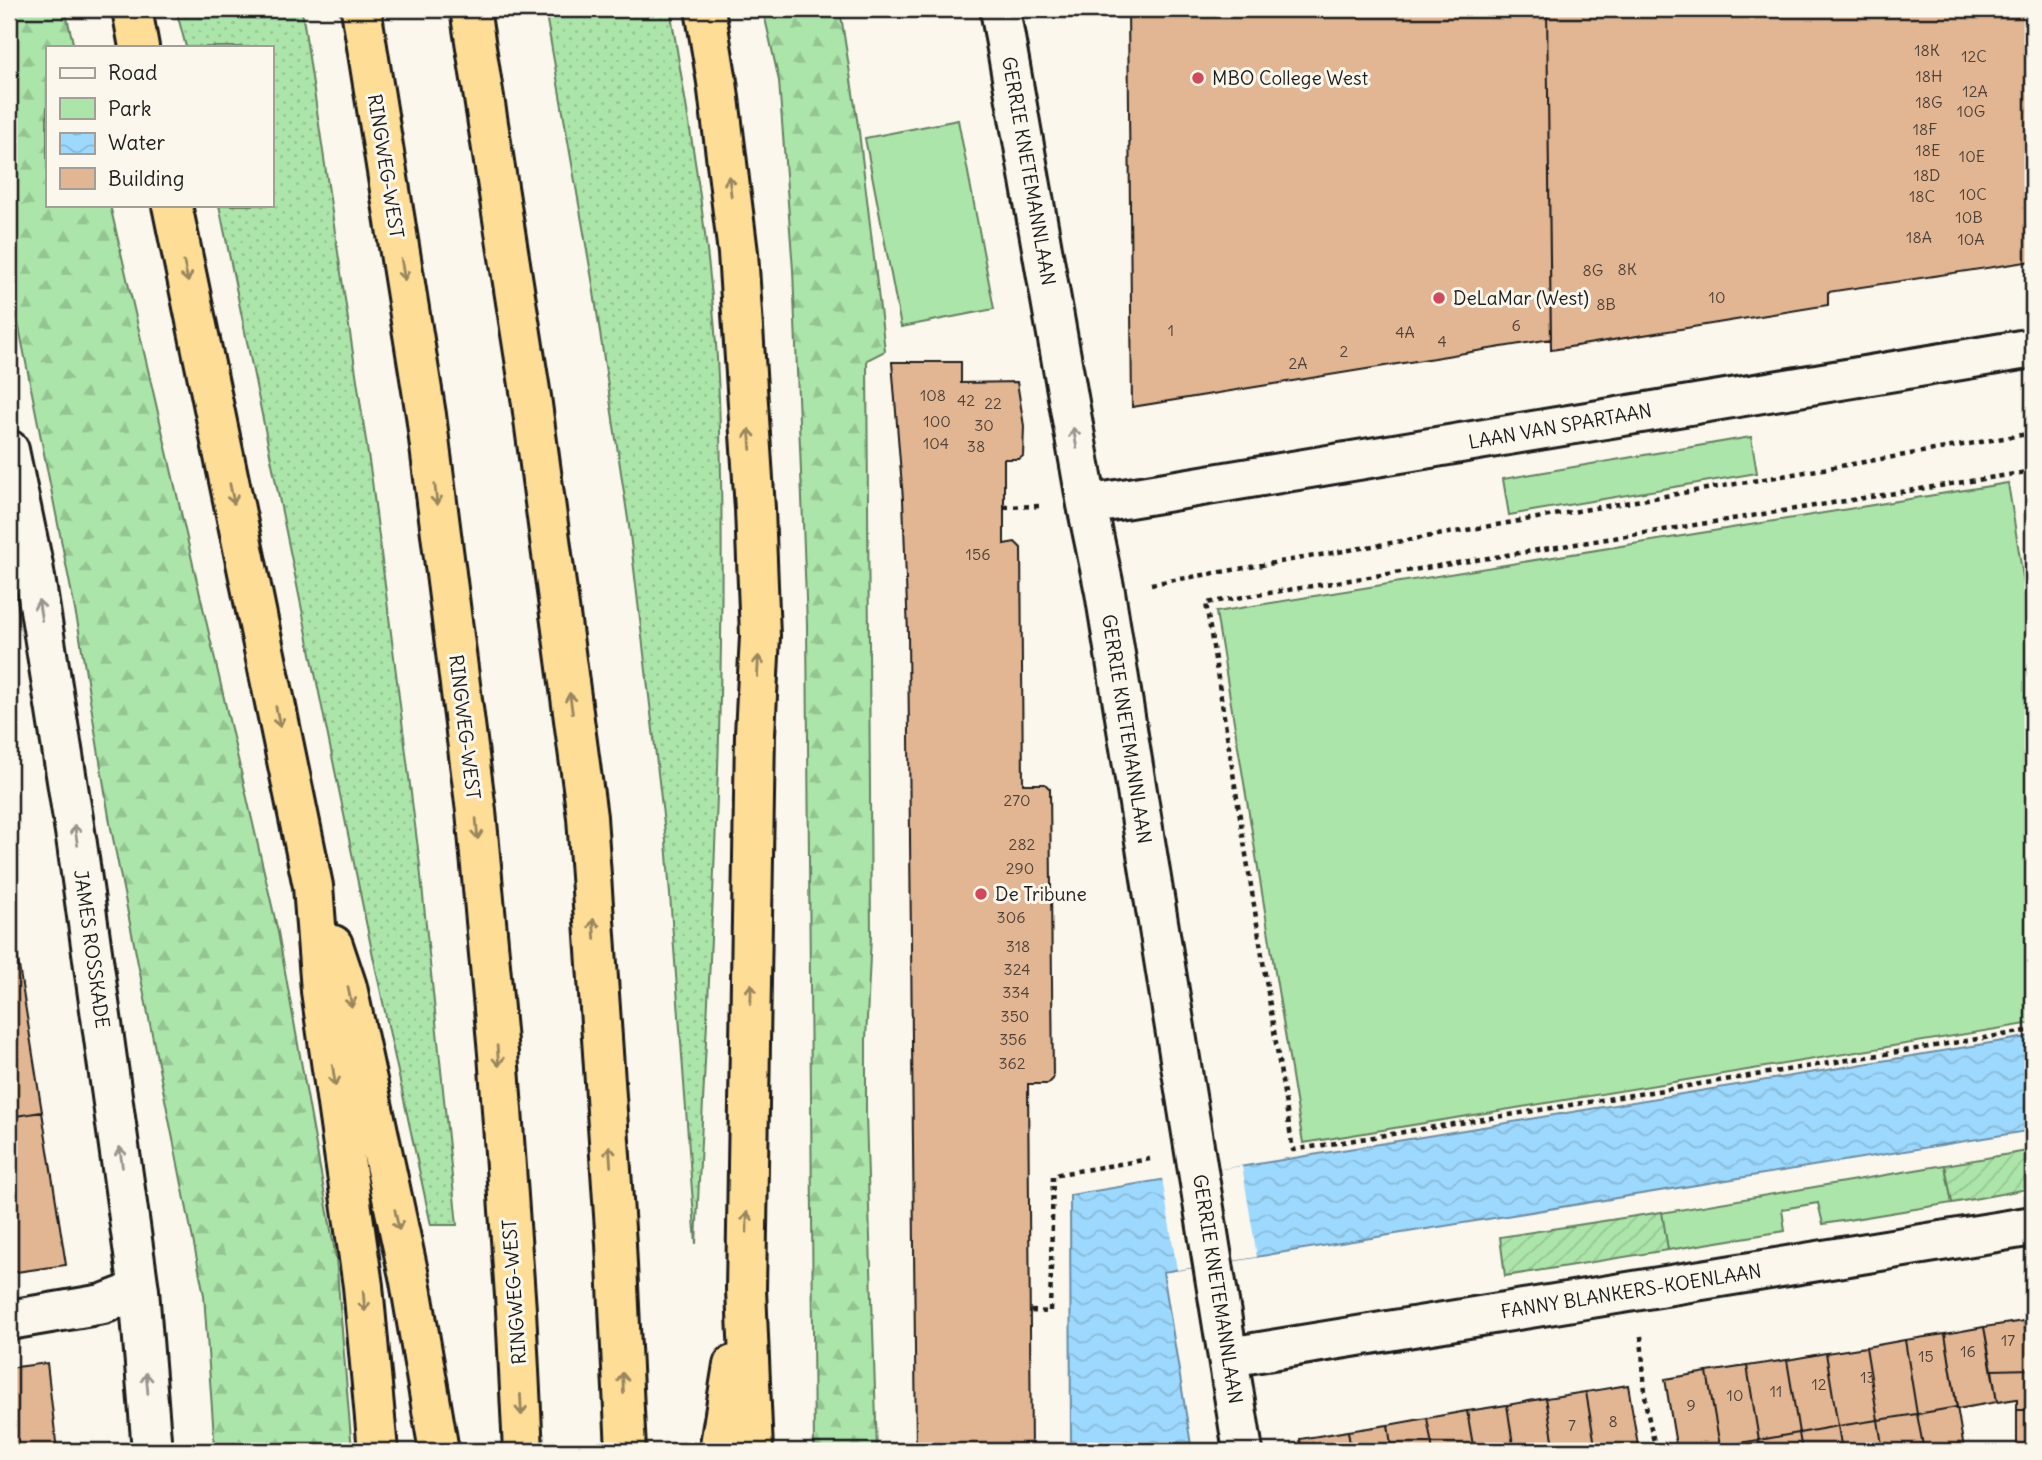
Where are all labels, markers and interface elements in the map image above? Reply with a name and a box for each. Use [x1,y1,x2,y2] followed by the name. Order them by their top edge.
[1914,40,1940,60] house number: 18K
[46,46,273,206] legend
[1961,46,1987,66] house number: 12C
[997,55,1061,287] street label: GERRIE KNETEMANNLAAN
[108,59,157,86] text: Road
[1212,66,1368,90] place label: MBO College West
[1915,66,1943,86] house number: 18H
[1190,70,1206,86] marker: MBO College West
[1962,81,1988,101] house number: 12A
[363,92,409,240] street label: RINGWEG-WEST
[1915,92,1943,112] house number: 18G
[108,95,151,122] text: Park
[1957,101,1985,121] house number: 10G
[1913,119,1937,139] house number: 18F
[108,129,166,156] text: Water
[1916,140,1940,160] house number: 18E
[1959,146,1985,166] house number: 10E
[108,165,184,192] text: Building
[1914,165,1940,185] house number: 18D
[723,175,736,197] one-way arrow
[1959,184,1987,204] house number: 10C
[1909,186,1935,206] house number: 18C
[1955,207,1983,227] house number: 10B
[1906,227,1932,247] house number: 18A
[1957,229,1985,249] house number: 10A
[397,258,410,281] one-way arrow
[1617,259,1637,279] house number: 8K
[179,260,193,283] one-way arrow
[1583,260,1603,280] house number: 8G
[1453,286,1589,310] place label: DeLaMar (West)
[1709,287,1725,307] house number: 10
[1431,290,1447,306] marker: DeLaMar (West)
[1596,294,1616,314] house number: 8B
[1511,315,1521,335] house number: 6
[1168,320,1174,340] house number: 1
[1395,322,1415,342] house number: 4A
[1437,331,1447,351] house number: 4
[1340,341,1349,361] house number: 2
[1288,353,1308,373] house number: 2A
[920,385,946,405] house number: 108
[957,390,975,410] house number: 42
[984,393,1002,413] house number: 22
[1467,398,1653,454] street label: LAAN VAN SPARTAAN
[923,411,951,431] house number: 100
[974,415,994,435] house number: 30
[1068,427,1081,450] one-way arrow
[743,428,756,451] one-way arrow
[923,433,949,453] house number: 104
[967,436,985,456] house number: 38
[225,482,239,505] one-way arrow
[430,483,443,505] one-way arrow
[966,544,990,564] house number: 156
[33,599,46,622] one-way arrow
[1097,613,1157,845] street label: GERRIE KNETEMANNLAAN
[444,653,486,801] street label: RINGWEG-WEST
[752,655,765,678] one-way arrow
[565,692,578,715] one-way arrow
[271,705,285,728] one-way arrow
[1003,790,1031,810] house number: 270
[471,817,484,840] one-way arrow
[69,824,82,847] one-way arrow
[1009,834,1036,854] house number: 282
[1006,858,1034,878] house number: 290
[69,868,115,1030] street label: JAMES ROSSKADE
[995,882,1087,906] place label: De Tribune
[973,886,989,902] marker: De Tribune
[997,907,1025,927] house number: 306
[587,918,600,941] one-way arrow
[1006,936,1030,956] house number: 318
[1004,959,1030,979] house number: 324
[1002,982,1030,1002] house number: 334
[744,983,758,1006] one-way arrow
[344,986,357,1008] one-way arrow
[1001,1006,1029,1026] house number: 350
[999,1029,1027,1049] house number: 356
[492,1044,505,1066] one-way arrow
[998,1053,1026,1073] house number: 362
[327,1064,340,1087] one-way arrow
[603,1145,616,1168] one-way arrow
[114,1146,127,1169] one-way arrow
[1188,1173,1248,1405] street label: GERRIE KNETEMANNLAAN
[391,1208,405,1231] one-way arrow
[740,1211,754,1234] one-way arrow
[497,1218,531,1365] street label: RINGWEG-WEST
[1499,1259,1763,1323] street label: FANNY BLANKERS-KOENLAAN
[358,1289,371,1312] one-way arrow
[2001,1330,2015,1350] house number: 17
[1960,1341,1976,1361] house number: 16
[1918,1346,1934,1366] house number: 15
[1860,1367,1876,1387] house number: 13
[140,1372,153,1395] one-way arrow
[616,1372,629,1395] one-way arrow
[1811,1374,1827,1394] house number: 12
[1770,1381,1782,1401] house number: 11
[1727,1385,1743,1405] house number: 10
[514,1393,527,1416] one-way arrow
[1686,1395,1696,1415] house number: 9
[1608,1411,1618,1431] house number: 8
[1568,1415,1576,1435] house number: 7

